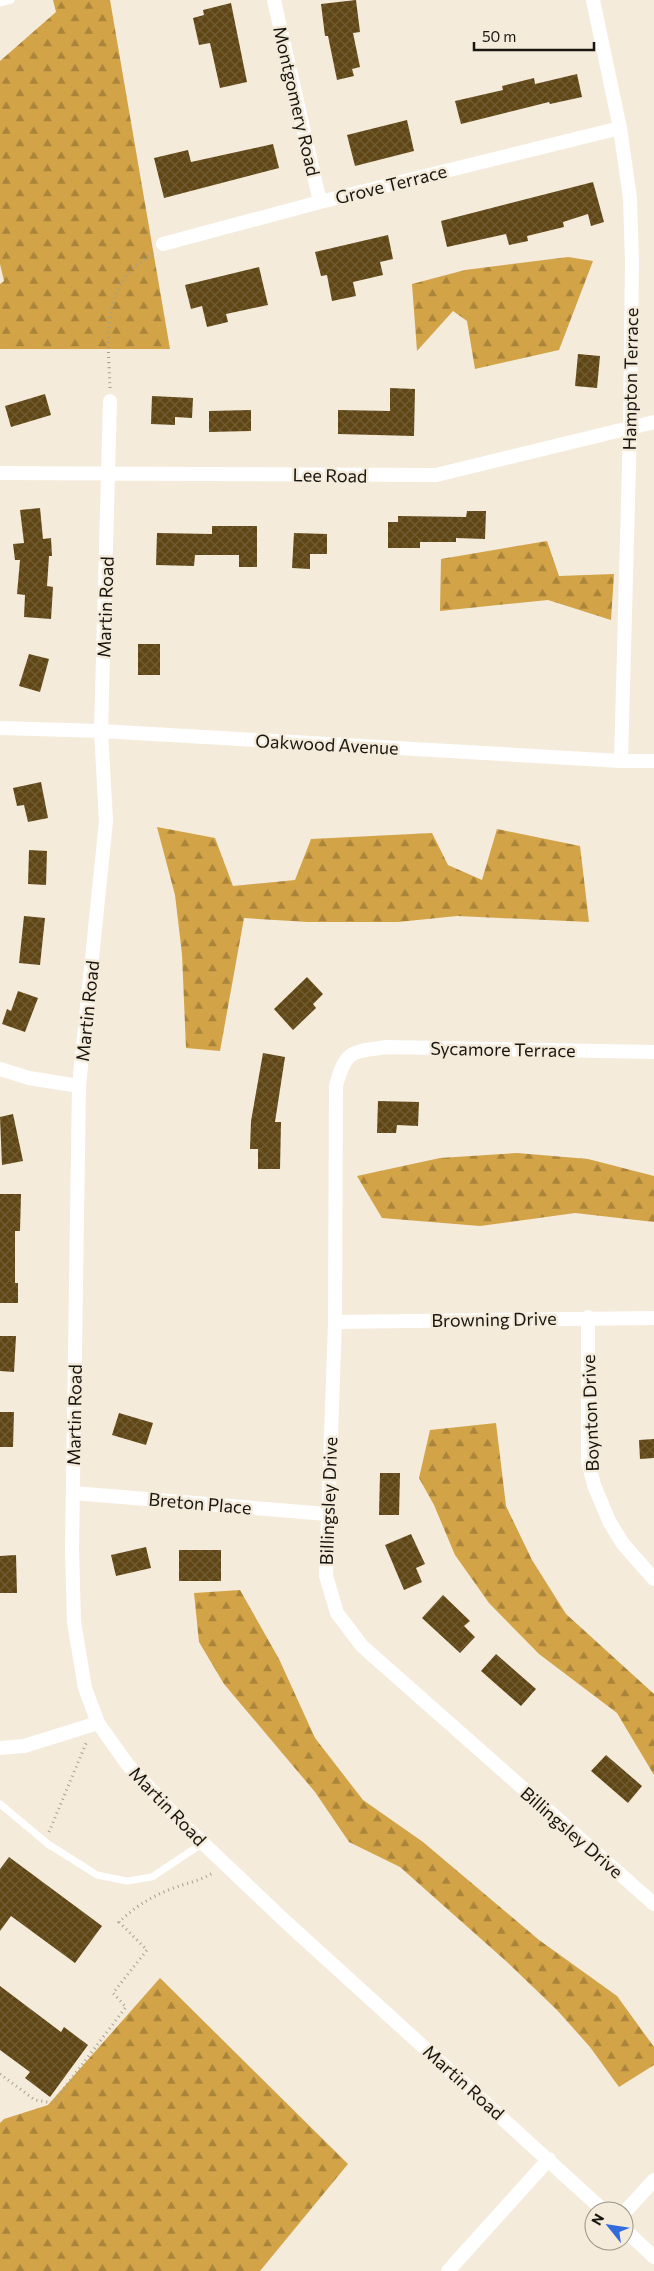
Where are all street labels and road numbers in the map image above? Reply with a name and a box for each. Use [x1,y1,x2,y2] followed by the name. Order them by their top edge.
[269,24,325,178] street label: Montgomery Road
[333,160,449,208] street label: Grove Terrace
[618,308,642,450] street label: Hampton Terrace
[292,463,368,487] street label: Lee Road
[92,556,118,658] street label: Martin Road
[255,729,399,759] street label: Oakwood Avenue
[71,959,103,1063] street label: Martin Road
[430,1037,576,1061] street label: Sycamore Terrace
[431,1307,557,1331] street label: Browning Drive
[577,1354,603,1472] street label: Boynton Drive
[62,1364,86,1466] street label: Martin Road
[315,1436,341,1566] street label: Billingsley Drive
[148,1488,252,1518] street label: Breton Place
[125,1762,211,1850] street label: Martin Road
[516,1782,628,1882] street label: Billingsley Drive
[419,2040,509,2124] street label: Martin Road

